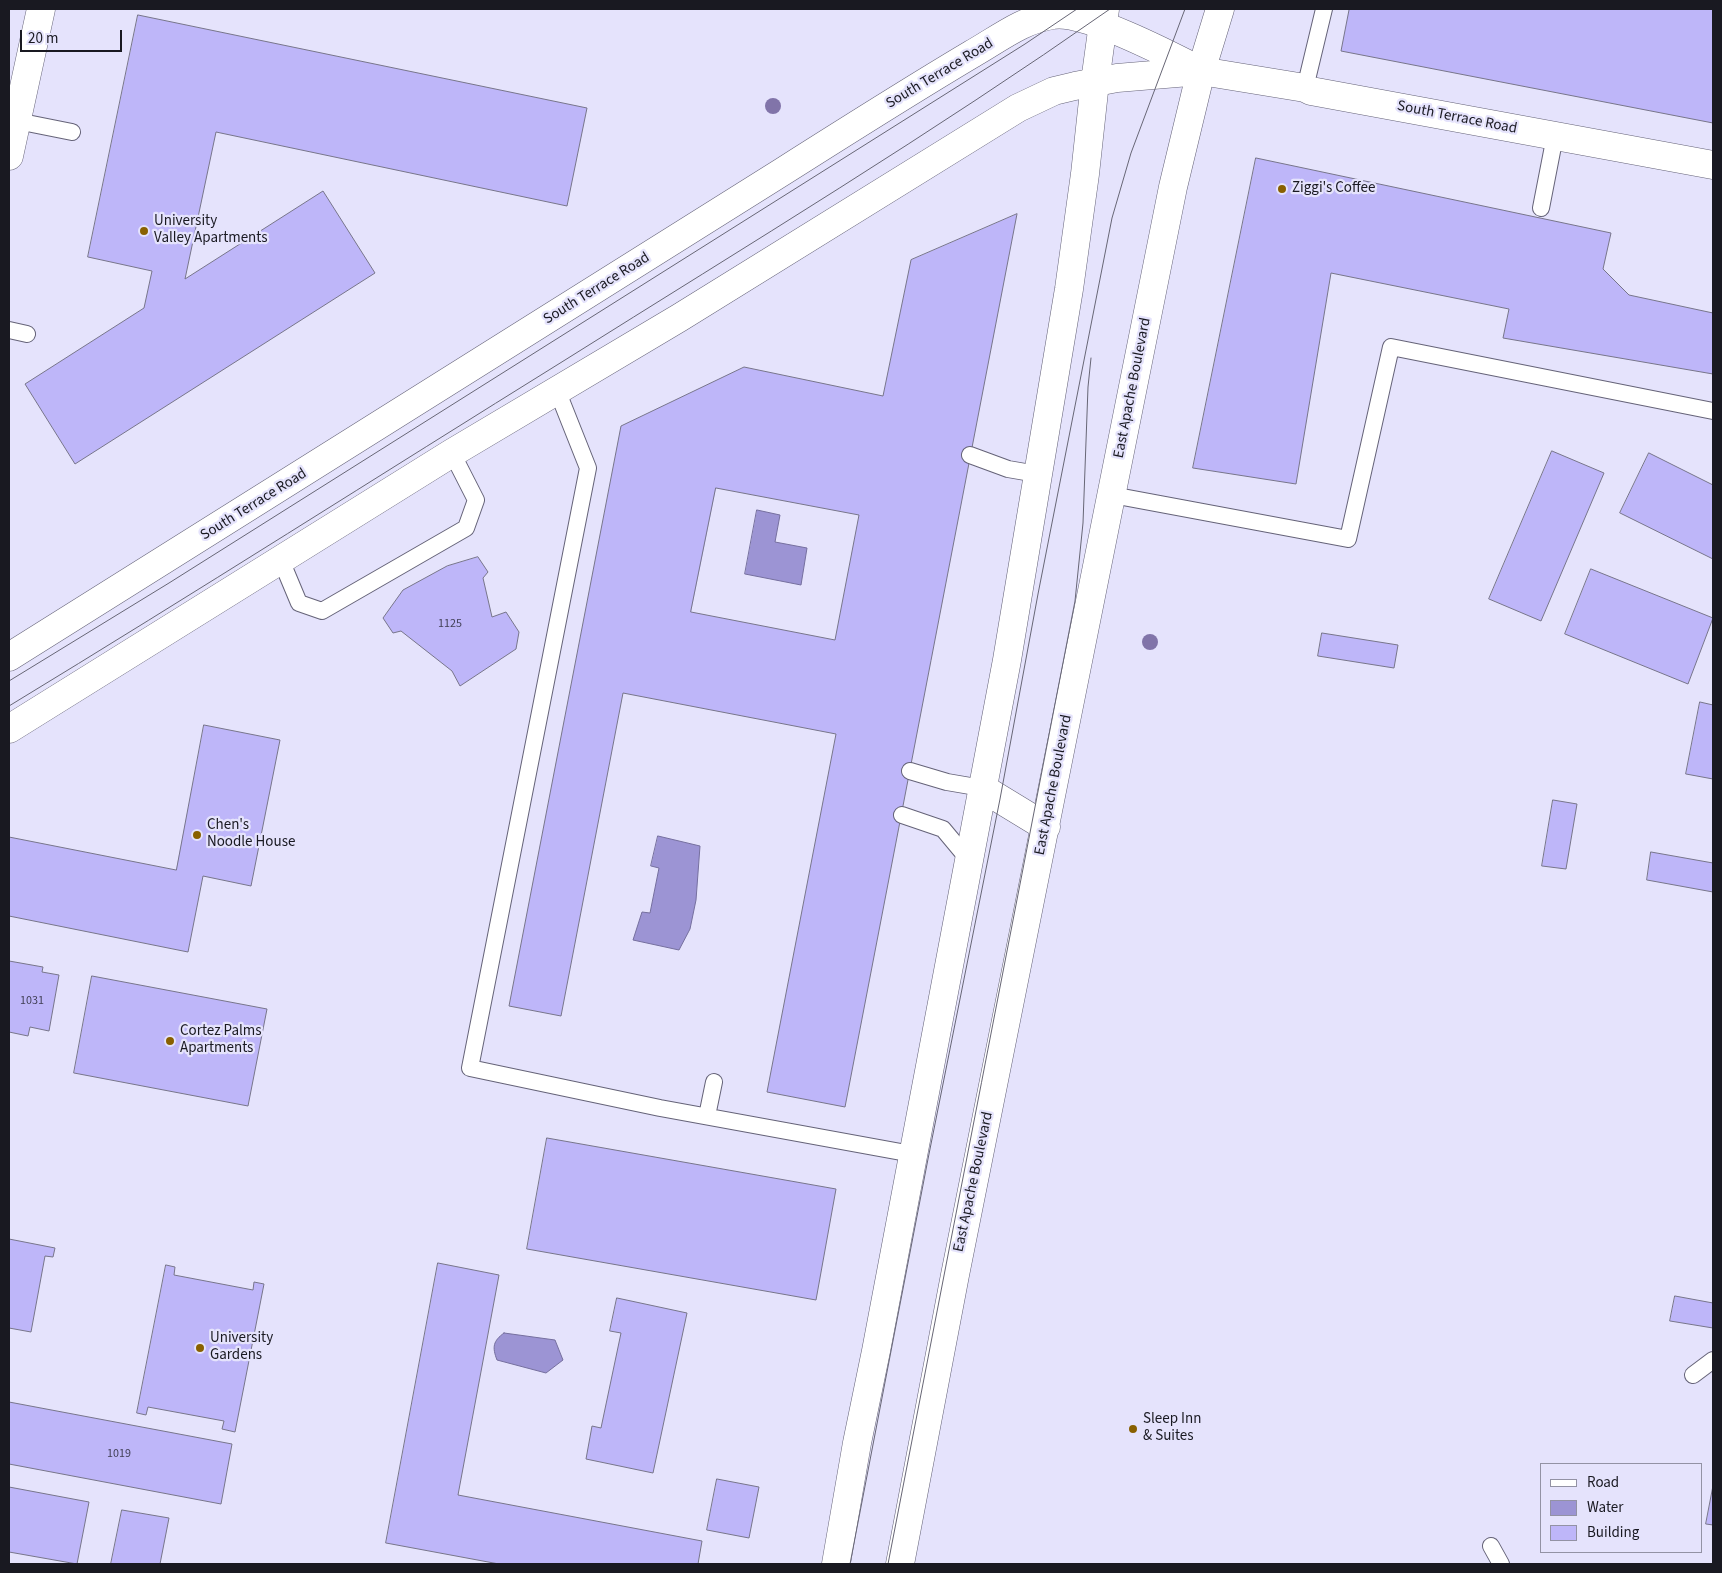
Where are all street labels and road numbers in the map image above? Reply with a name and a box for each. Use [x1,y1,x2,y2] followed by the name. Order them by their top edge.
[883,35,997,113] street label: South Terrace Road
[1396,98,1518,138] street label: South Terrace Road
[541,249,653,329] street label: South Terrace Road
[1111,316,1155,460] street label: East Apache Boulevard
[198,465,310,545] street label: South Terrace Road
[1032,713,1076,857] street label: East Apache Boulevard
[950,1110,998,1254] street label: East Apache Boulevard

